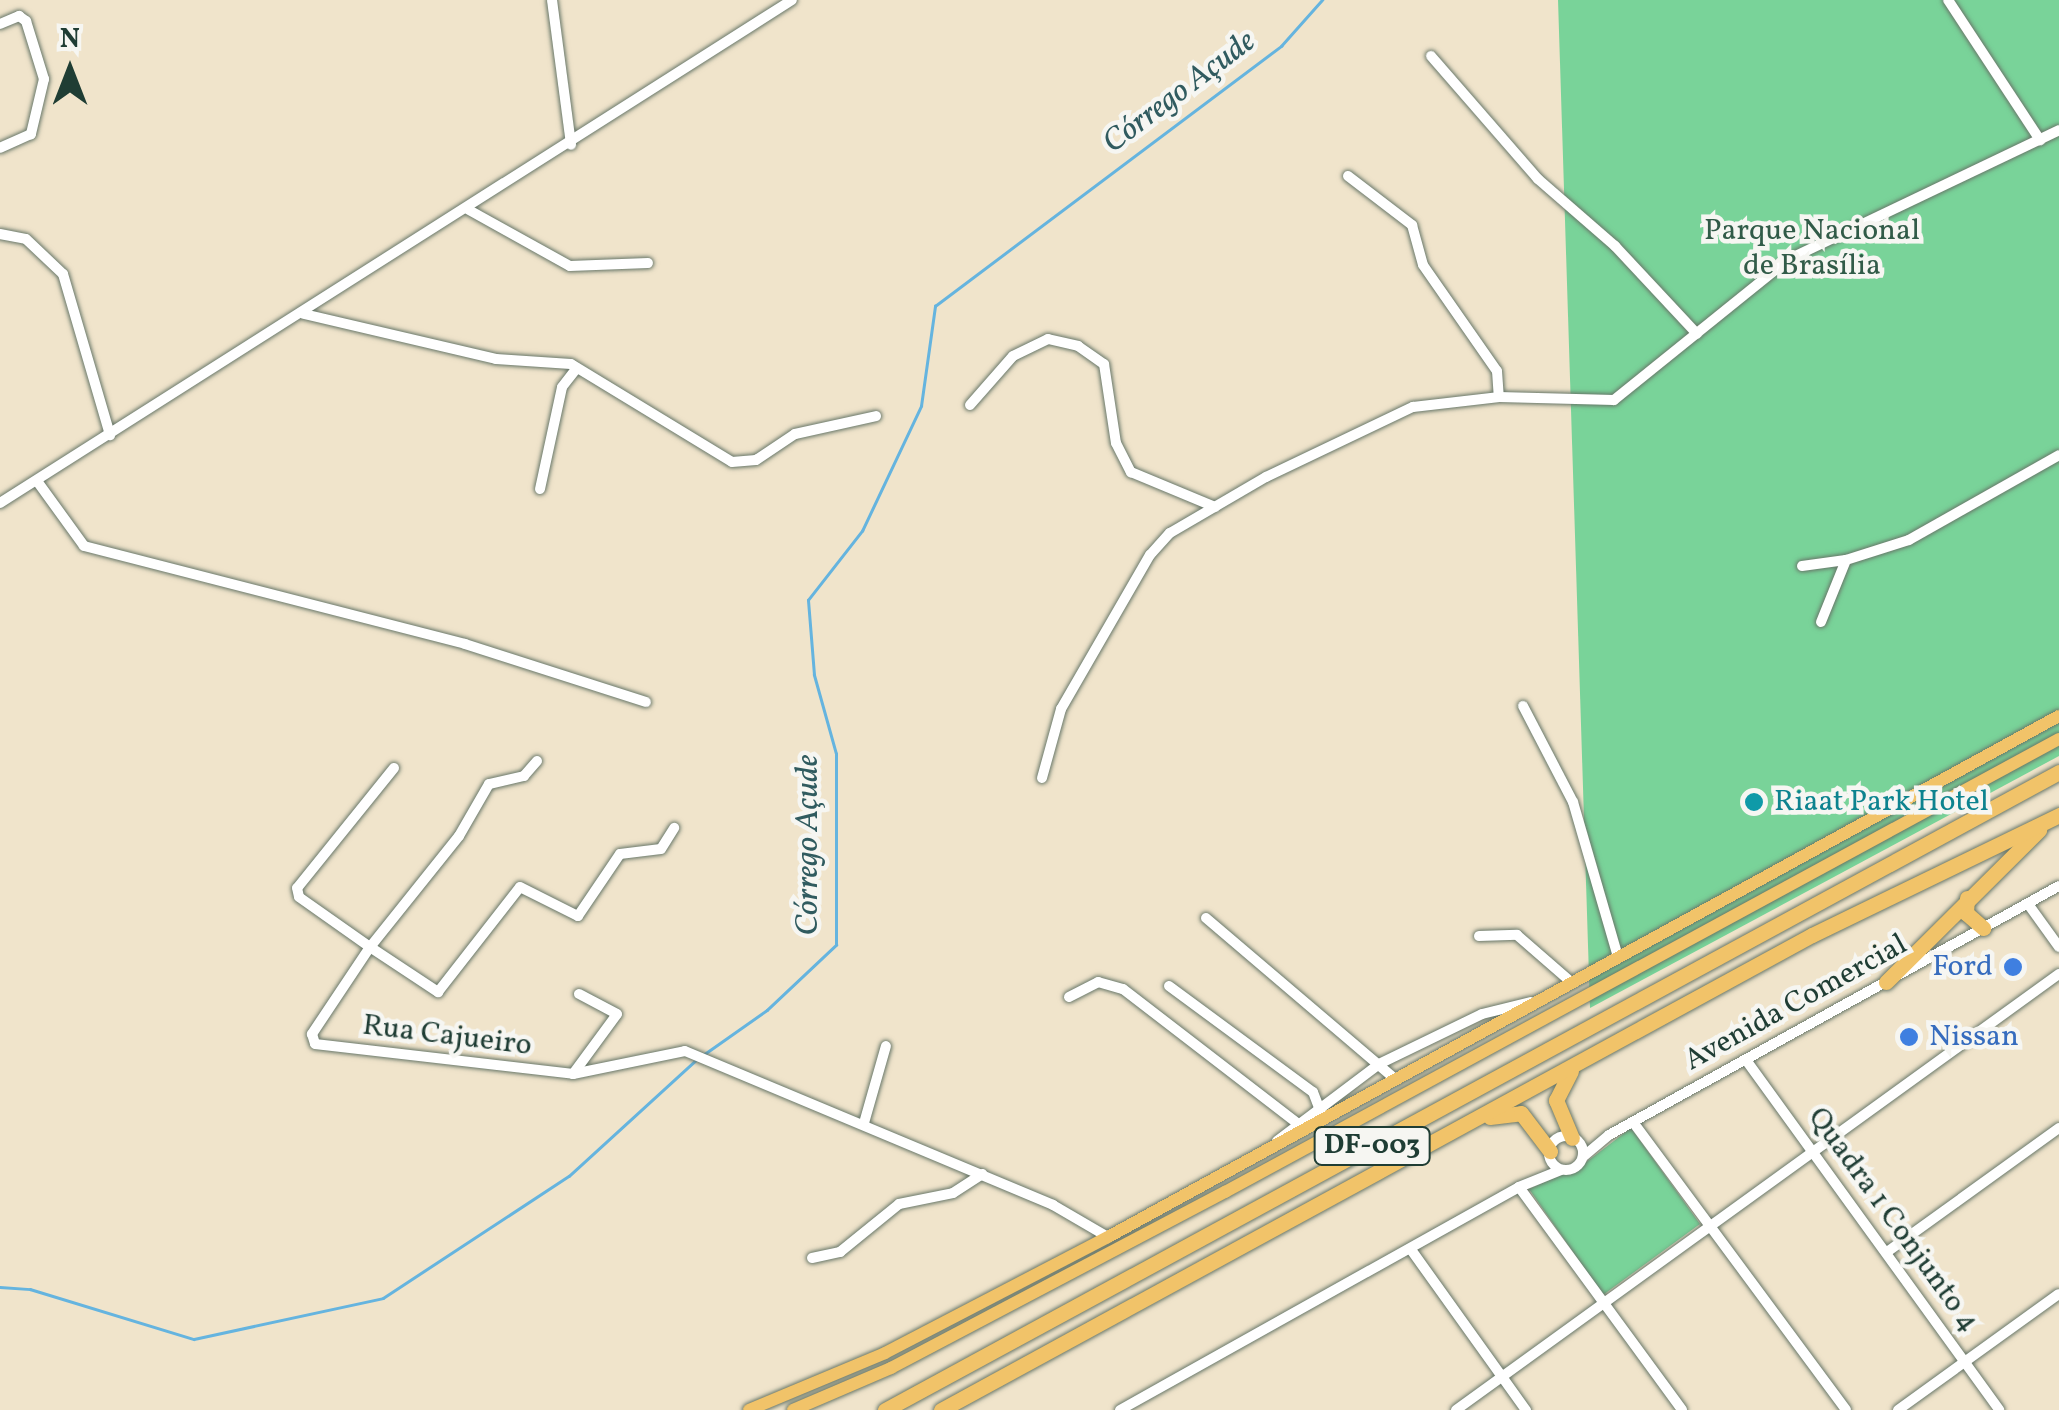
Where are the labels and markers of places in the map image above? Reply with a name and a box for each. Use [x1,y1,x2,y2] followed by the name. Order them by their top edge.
[1774,784,1989,820] place label: Riaat Park Hotel
[1743,791,1765,813] marker: Riaat Park Hotel
[1932,949,1993,985] place label: Ford
[2002,956,2024,978] marker: Ford
[1929,1019,2019,1055] place label: Nissan
[1898,1026,1920,1048] marker: Nissan

